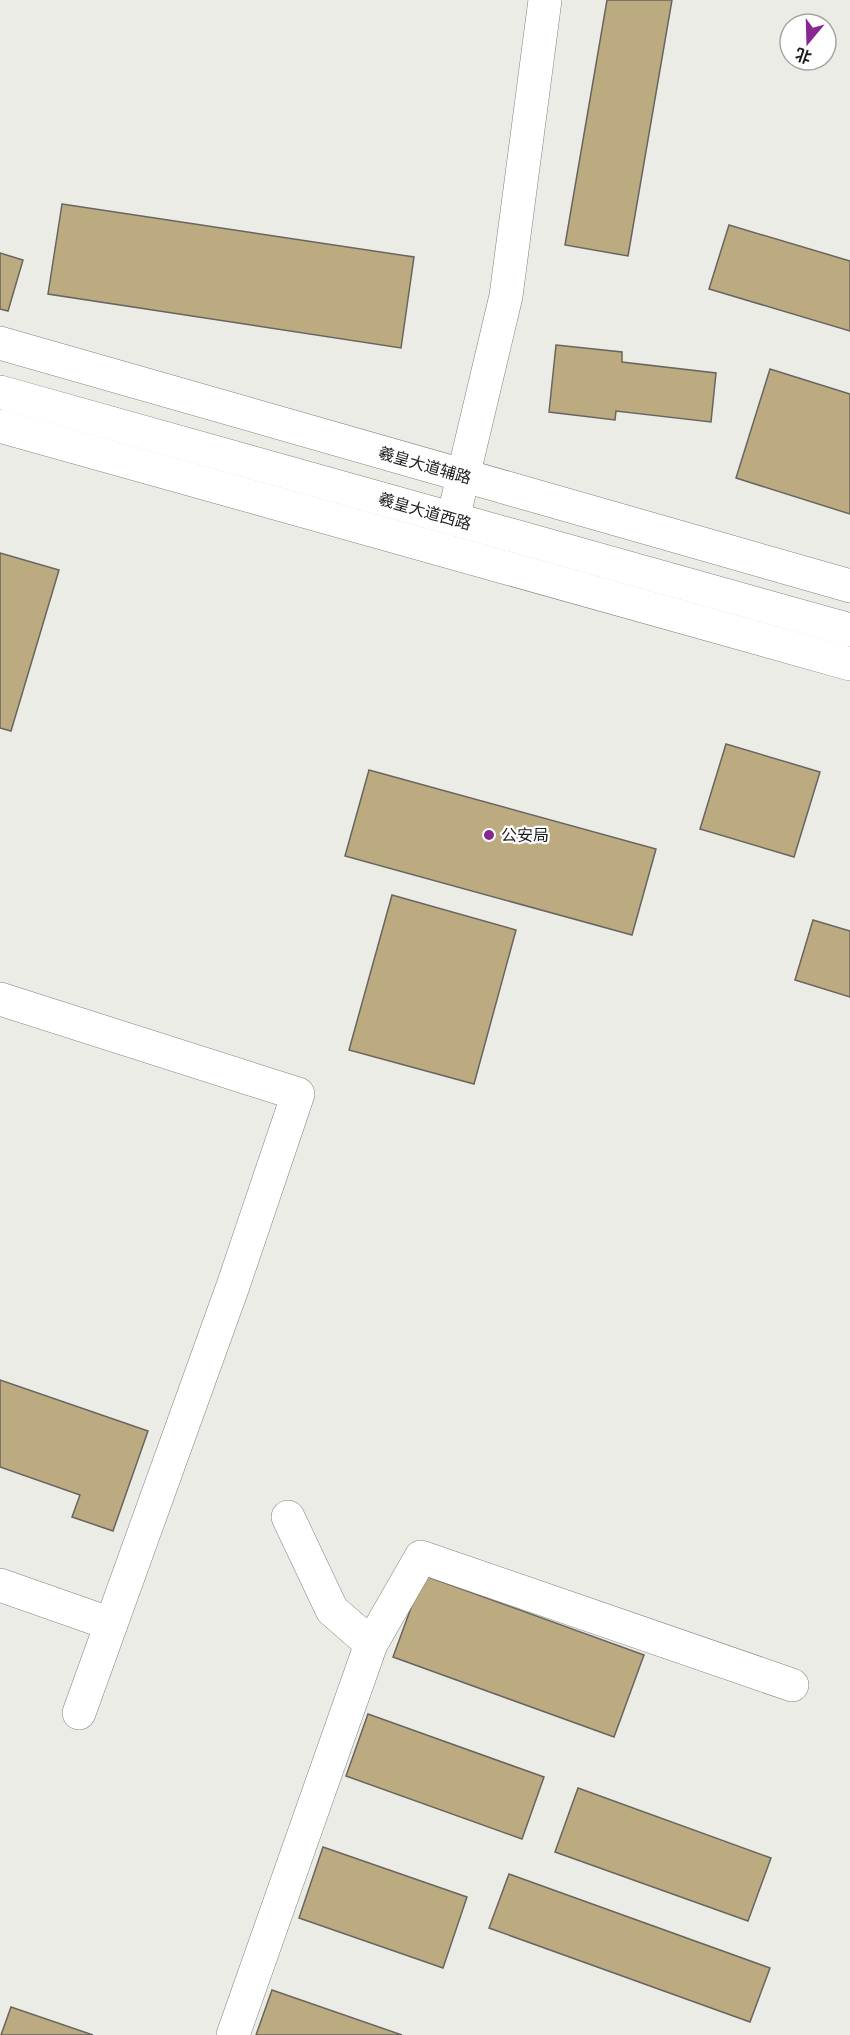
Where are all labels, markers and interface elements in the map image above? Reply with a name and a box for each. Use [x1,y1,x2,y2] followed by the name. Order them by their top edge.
[778,12,838,72] north arrow
[793,44,814,67] text: 北
[376,443,474,488] street label: 羲皇大道辅路
[376,489,474,534] street label: 羲皇大道西路
[501,826,549,845] place label: 公安局
[482,828,496,842] marker: 公安局

